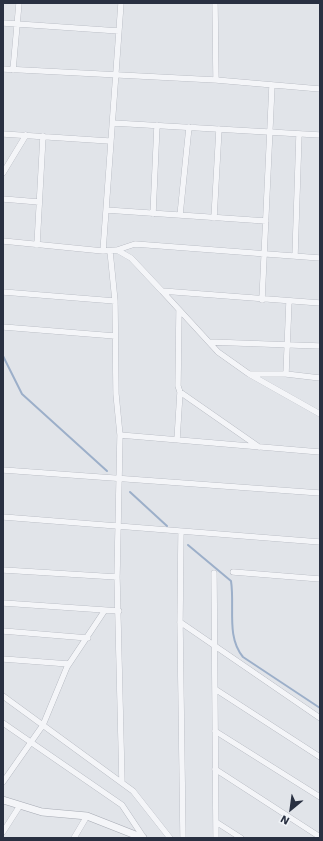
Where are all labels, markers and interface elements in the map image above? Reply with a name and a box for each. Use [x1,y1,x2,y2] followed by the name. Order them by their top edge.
[271,789,311,829] north arrow
[278,812,292,828] text: N

